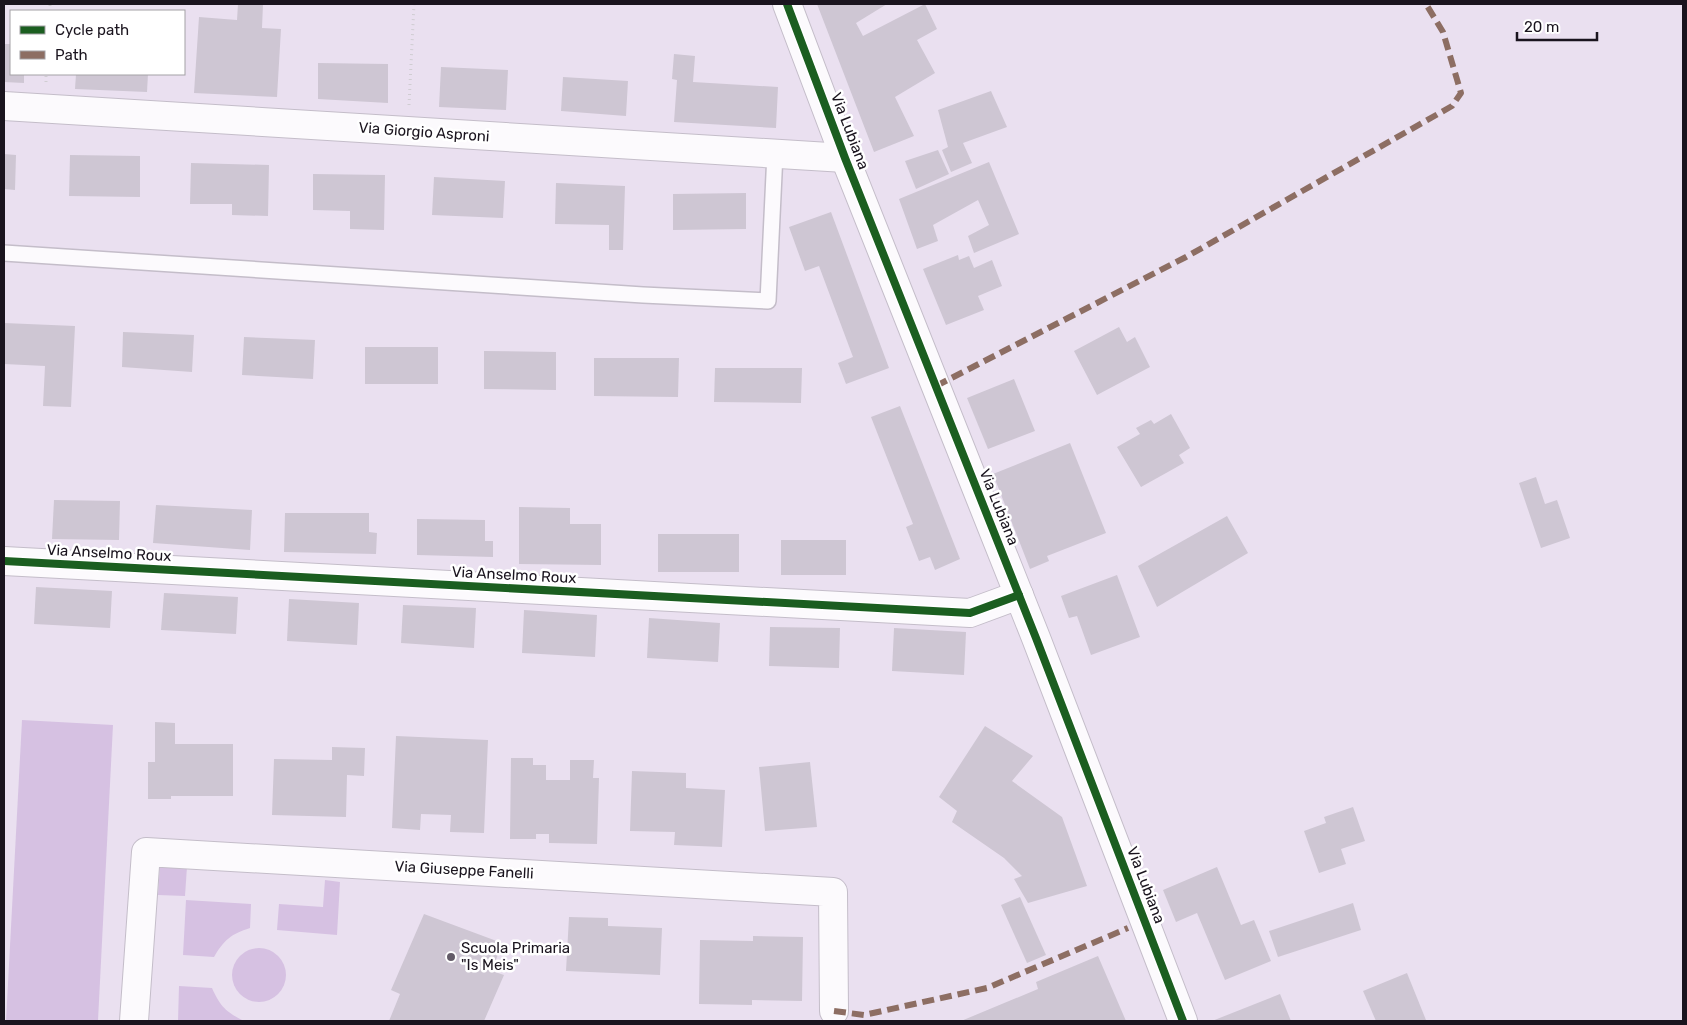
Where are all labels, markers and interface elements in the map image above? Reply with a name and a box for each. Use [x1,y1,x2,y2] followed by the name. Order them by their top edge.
[10,10,185,75] legend
[1517,10,1597,42] scale bar
[1524,18,1559,36] text: 20 m
[55,21,129,39] text: Cycle path
[55,46,88,64] text: Path
[827,90,873,172] street label: Via Lubiana
[358,118,490,146] street label: Via Giorgio Asproni
[976,466,1022,548] street label: Via Lubiana
[46,541,172,565] street label: Via Anselmo Roux
[451,563,577,587] street label: Via Anselmo Roux
[1123,844,1169,926] street label: Via Lubiana
[394,857,534,883] street label: Via Giuseppe Fanelli
[461,939,570,974] place label: Scuola Primaria "Is Meis"
[445,951,457,963] marker: Scuola Primaria "Is Meis"

